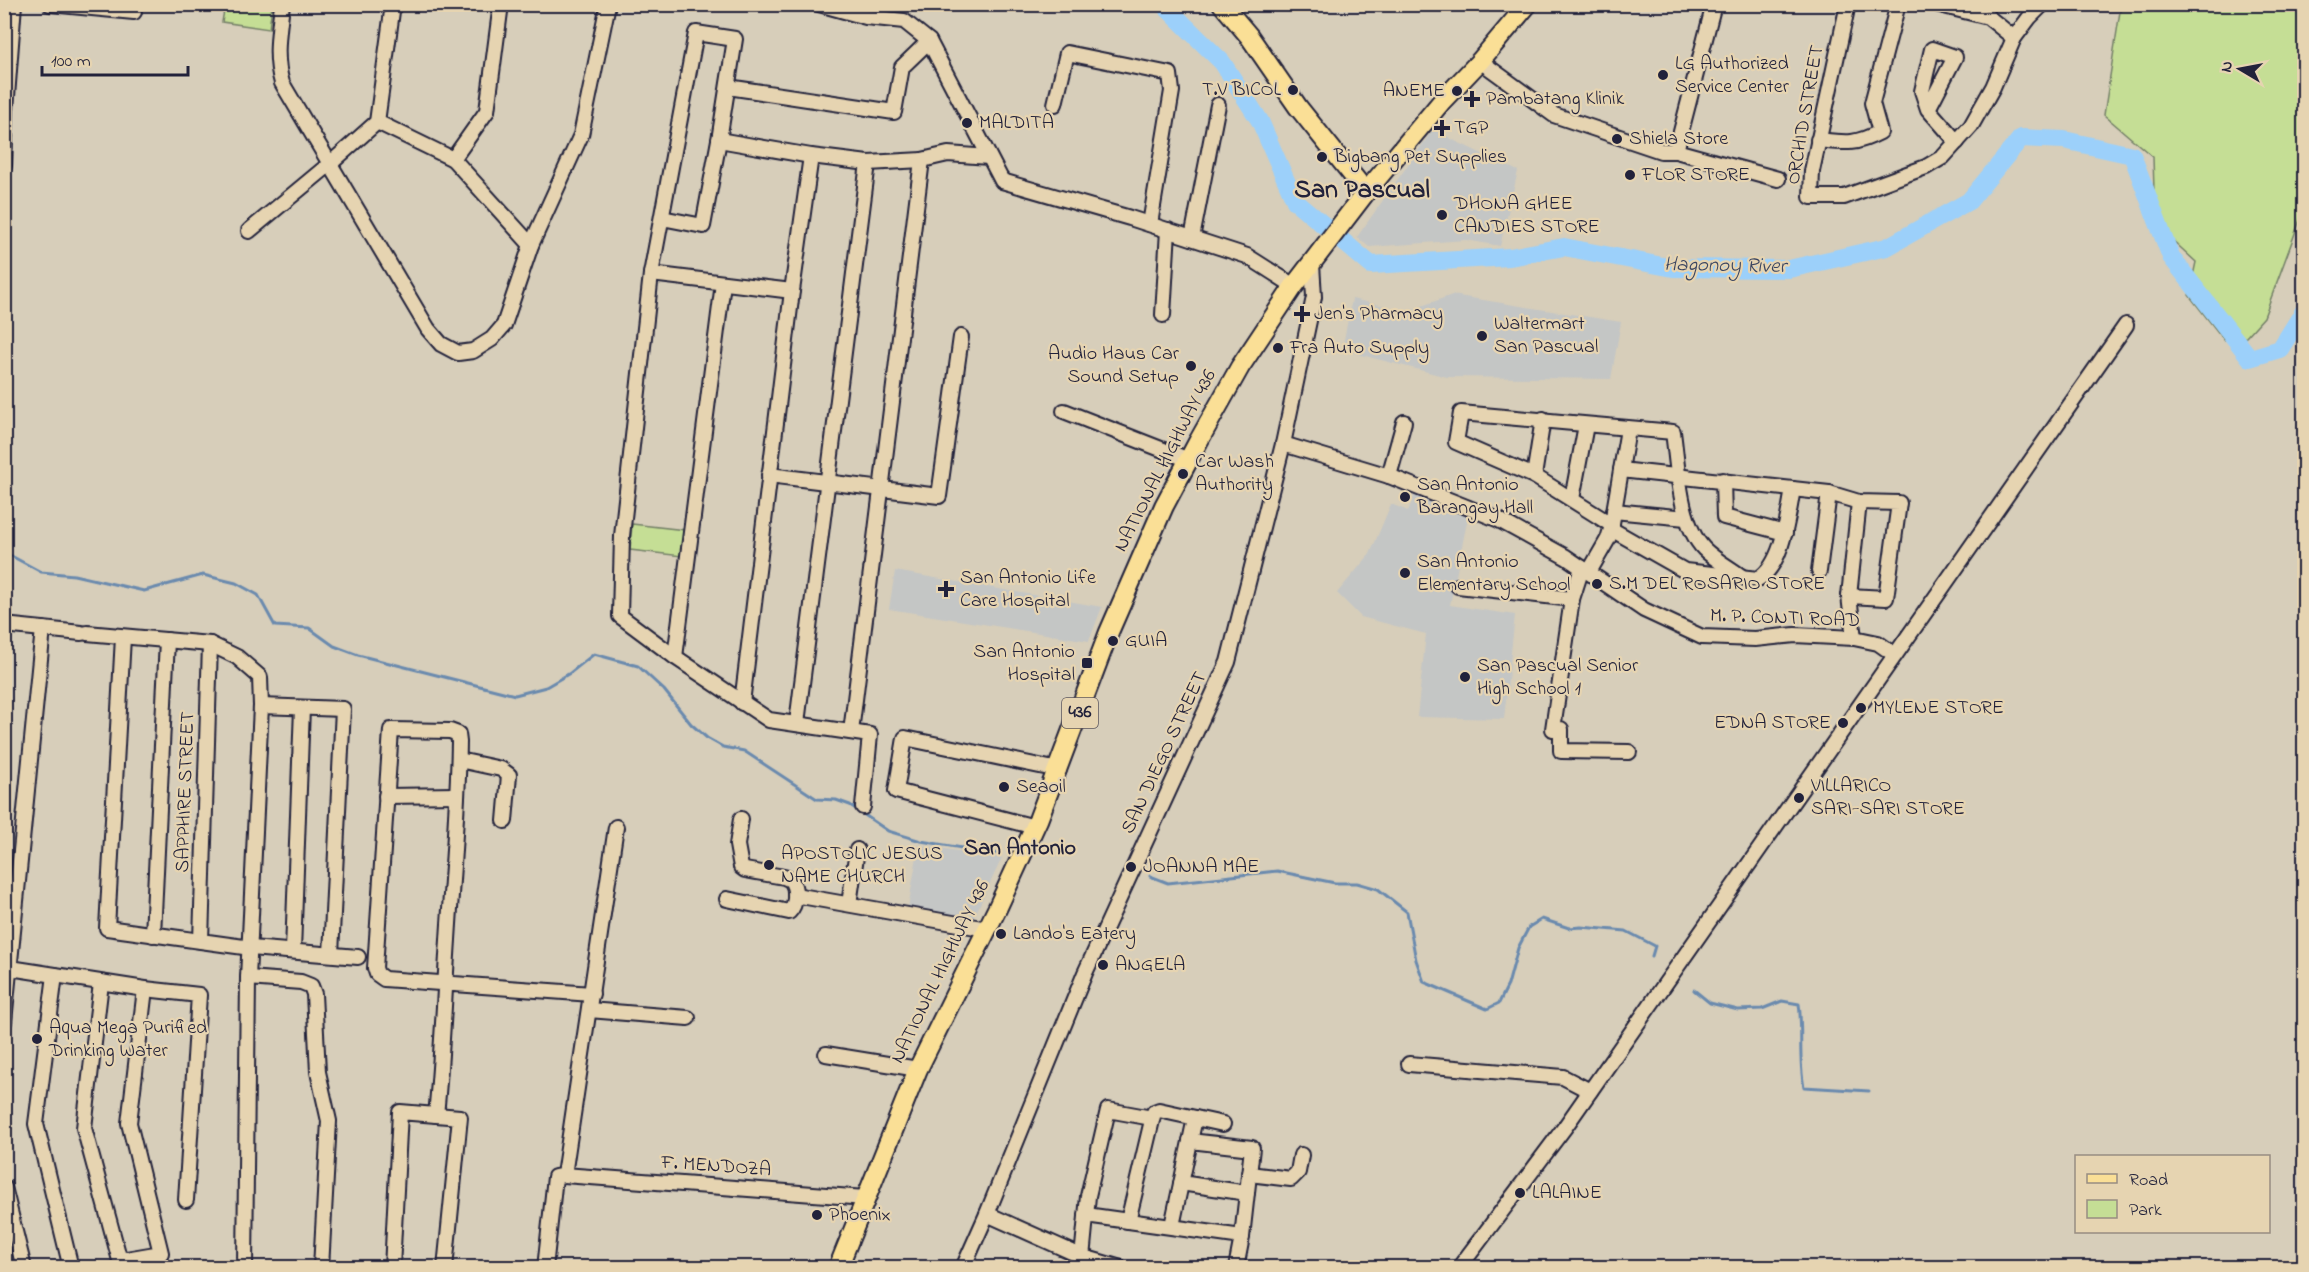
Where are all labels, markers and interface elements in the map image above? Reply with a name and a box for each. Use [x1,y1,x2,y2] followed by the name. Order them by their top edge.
[42,39,188,77] scale bar
[2210,39,2270,99] north arrow
[1779,43,1833,187] street label: ORCHID STREET
[51,49,91,75] text: 100 m
[1675,50,1790,102] place label: LG Authorized Service Center
[2214,59,2240,74] text: N
[1656,68,1670,82] marker: LG Authorized Service Center
[1202,76,1282,105] place label: T.V BICOL
[1383,77,1445,106] place label: ANEME
[1286,83,1300,97] marker: T.V BICOL
[1450,84,1464,98] marker: ANEME
[1486,85,1625,115] place label: Pambatang Klinik
[1463,90,1481,108] marker: Pambatang Klinik
[979,109,1054,138] place label: MALDITA
[1454,114,1489,143] place label: TGP
[960,116,974,130] marker: MALDITA
[1435,121,1449,135] marker: TGP
[1629,125,1728,154] place label: Shiela Store
[1610,132,1624,146] marker: Shiela Store
[1333,143,1507,173] place label: Bigbang Pet Supplies
[1315,150,1329,164] marker: Bigbang Pet Supplies
[1641,161,1750,190] place label: FLOR STORE
[1623,168,1637,182] marker: FLOR STORE
[1294,172,1430,210] district label: San Pascual
[1453,190,1600,242] place label: DHONA GHEE CANDIES STORE
[1435,208,1449,222] marker: DHONA GHEE CANDIES STORE
[1664,250,1789,283] water label: Hagonoy River
[1314,300,1443,329] place label: Jen's Pharmacy
[1295,307,1309,321] marker: Jen's Pharmacy
[1494,310,1598,362] place label: Waltermart San Pascual
[1475,329,1489,343] marker: Waltermart San Pascual
[1289,334,1429,363] place label: Fra Auto Supply
[1048,340,1180,392] place label: Audio Haus Car Sound Setup
[1271,341,1285,355] marker: Fra Auto Supply
[1184,359,1198,373] marker: Audio Haus Car Sound Setup
[1107,365,1225,557] street label: NATIONAL HIGHWAY 436
[1195,448,1274,500] place label: Car Wash Authority
[1176,467,1190,481] marker: Car Wash Authority
[1416,471,1533,524] place label: San Antonio Barangay Hall
[1398,490,1412,504] marker: San Antonio Barangay Hall
[1417,548,1570,600] place label: San Antonio Elementary School
[960,564,1096,616] place label: San Antonio Life Care Hospital
[1398,566,1412,580] marker: San Antonio Elementary School
[1609,570,1825,599] place label: S.M DEL ROSARIO STORE
[1590,577,1604,591] marker: S.M DEL ROSARIO STORE
[937,580,955,598] marker: San Antonio Life Care Hospital
[1709,602,1861,636] street label: M. P. CONTI ROAD
[1125,627,1167,656] place label: GUIA
[1106,634,1120,648] marker: GUIA
[973,638,1075,690] place label: San Antonio Hospital
[1477,652,1639,705] place label: San Pascual Senior High School 1
[1080,656,1094,670] marker: San Antonio Hospital
[1115,667,1215,839] street label: SAN DIEGO STREET
[1458,670,1472,684] marker: San Pascual Senior High School 1
[1873,694,2004,723] place label: MYLENE STORE
[1062,698,1098,728] road number: 436
[1854,701,1868,715] marker: MYLENE STORE
[1714,709,1831,738] place label: EDNA STORE
[169,711,203,873] street label: SAPPHIRE STREET
[1836,716,1850,730] marker: EDNA STORE
[1810,772,1965,824] place label: VILLARICO SARI-SARI STORE
[1016,773,1066,802] place label: Seaoil
[997,780,1011,794] marker: Seaoil
[1792,791,1806,805] marker: VILLARICO SARI-SARI STORE
[964,833,1076,865] district label: San Antonio
[781,840,943,892] place label: APOSTOLIC JESUS NAME CHURCH
[1143,853,1259,882] place label: JOANNA MAE
[762,858,776,872] marker: APOSTOLIC JESUS NAME CHURCH
[1124,860,1138,874] marker: JOANNA MAE
[884,875,998,1069] street label: NATIONAL HIGHWAY 436
[1013,920,1136,949] place label: Lando's Eatery
[994,927,1008,941] marker: Lando's Eatery
[1115,951,1185,980] place label: ANGELA
[1096,958,1110,972] marker: ANGELA
[48,1014,207,1067] place label: Aqua Mega Purified Drinking Water
[30,1032,44,1046] marker: Aqua Mega Purified Drinking Water
[659,1149,772,1185] street label: F. MENDOZA
[2075,1155,2270,1233] legend
[2129,1168,2168,1194] text: Road
[1532,1179,1602,1208] place label: LALAINE
[1513,1186,1527,1200] marker: LALAINE
[2129,1198,2162,1224] text: Park
[829,1201,891,1230] place label: Phoenix
[810,1208,824,1222] marker: Phoenix

